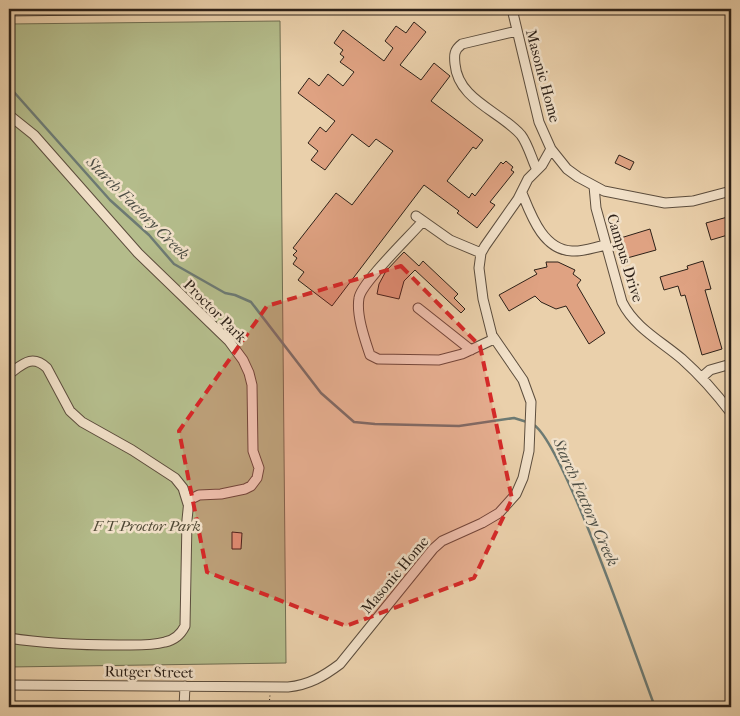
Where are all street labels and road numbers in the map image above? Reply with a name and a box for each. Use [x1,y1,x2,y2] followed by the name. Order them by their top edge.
[522,27,564,125] street label: Masonic Home
[603,212,647,305] street label: Campus Drive
[180,276,250,346] street label: Proctor Park
[357,532,433,617] street label: Masonic Home
[104,662,194,682] street label: Rutger Street

